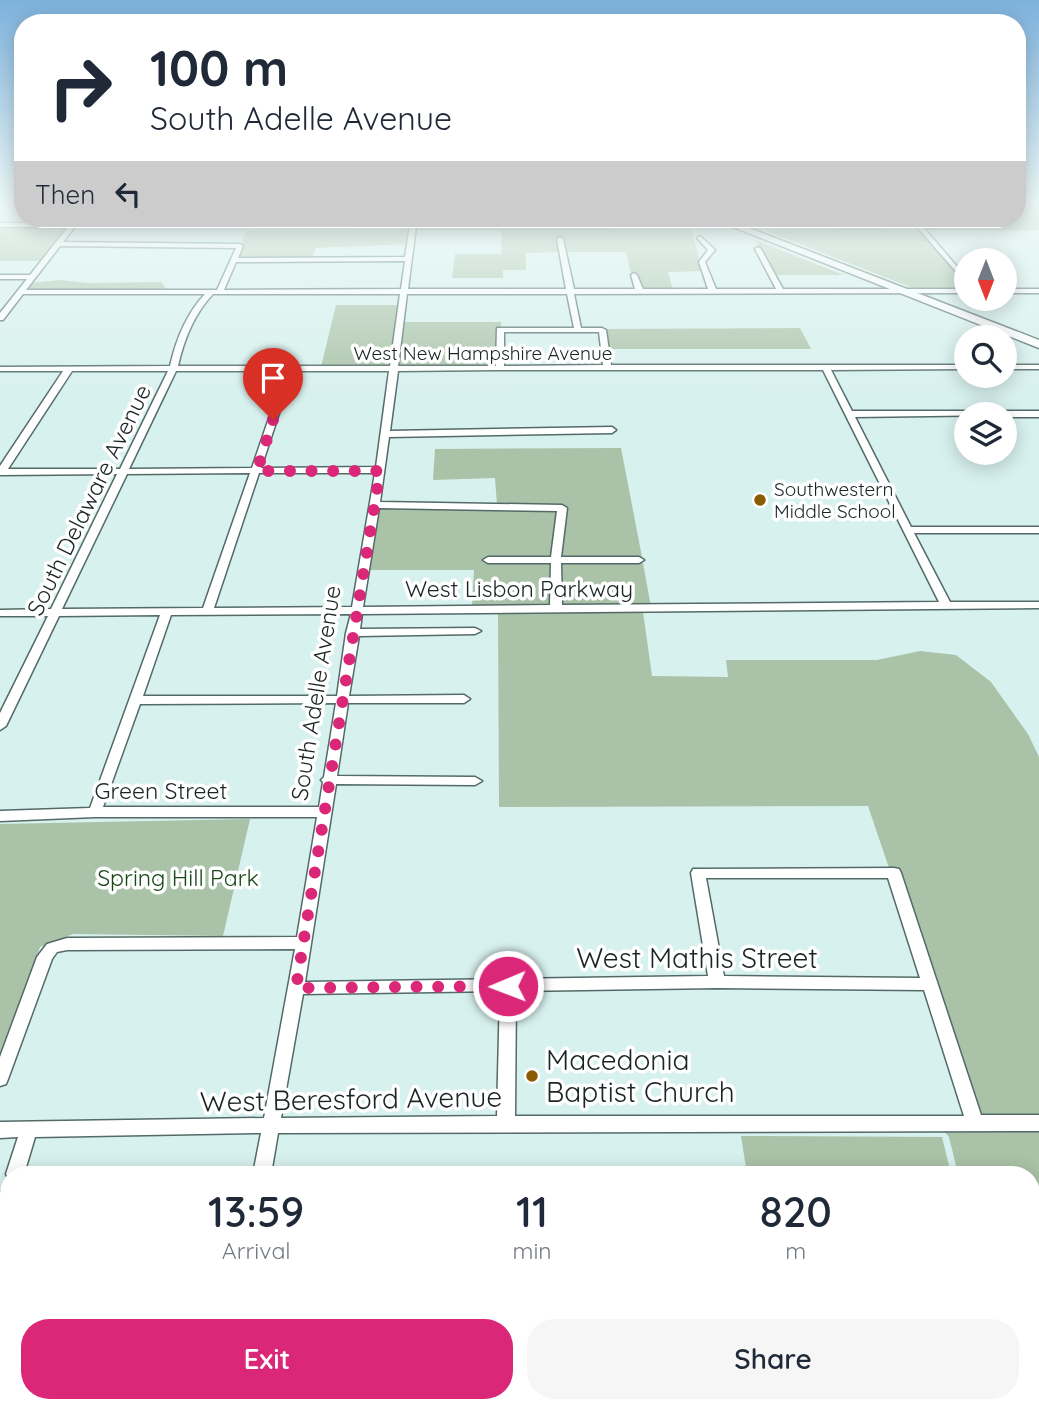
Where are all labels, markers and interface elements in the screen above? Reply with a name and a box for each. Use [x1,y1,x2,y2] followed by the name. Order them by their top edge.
[150,37,288,98] text: 100 m
[35,42,126,133] icon: right
[150,98,452,138] text: South Adelle Avenue
[109,175,147,213] icon: left
[35,178,95,211] text: Then
[954,248,1017,312] north arrow
[954,248,1017,465] map controls
[954,325,1017,388] button: search
[354,341,613,365] street label: West New Hampshire Avenue
[243,348,303,420] pin
[254,359,292,397] icon: arrive
[20,380,157,620] street label: South Delaware Avenue
[954,402,1017,465] button: layers
[774,477,896,523] place label: Southwestern Middle School
[752,492,768,508] marker: Southwestern Middle School
[405,574,633,603] street label: West Lisbon Parkway
[284,583,347,802] street label: South Adelle Avenue
[95,776,228,805] street label: Green Street
[97,863,259,892] park label: Spring Hill Park
[576,940,818,975] street label: West Mathis Street
[471,949,545,1023] position arrow
[546,1042,735,1109] place label: Macedonia Baptist Church
[524,1068,540,1084] marker: Macedonia Baptist Church
[200,1078,502,1119] street label: West Beresford Avenue
[208,1185,304,1238] text: 13:59
[516,1185,548,1238] text: 11
[760,1185,832,1238] text: 820
[222,1236,291,1265] text: Arrival
[512,1236,552,1265] text: min
[785,1236,806,1265] text: m
[21,1319,513,1399] button: Exit
[527,1319,1019,1399] button: Share

